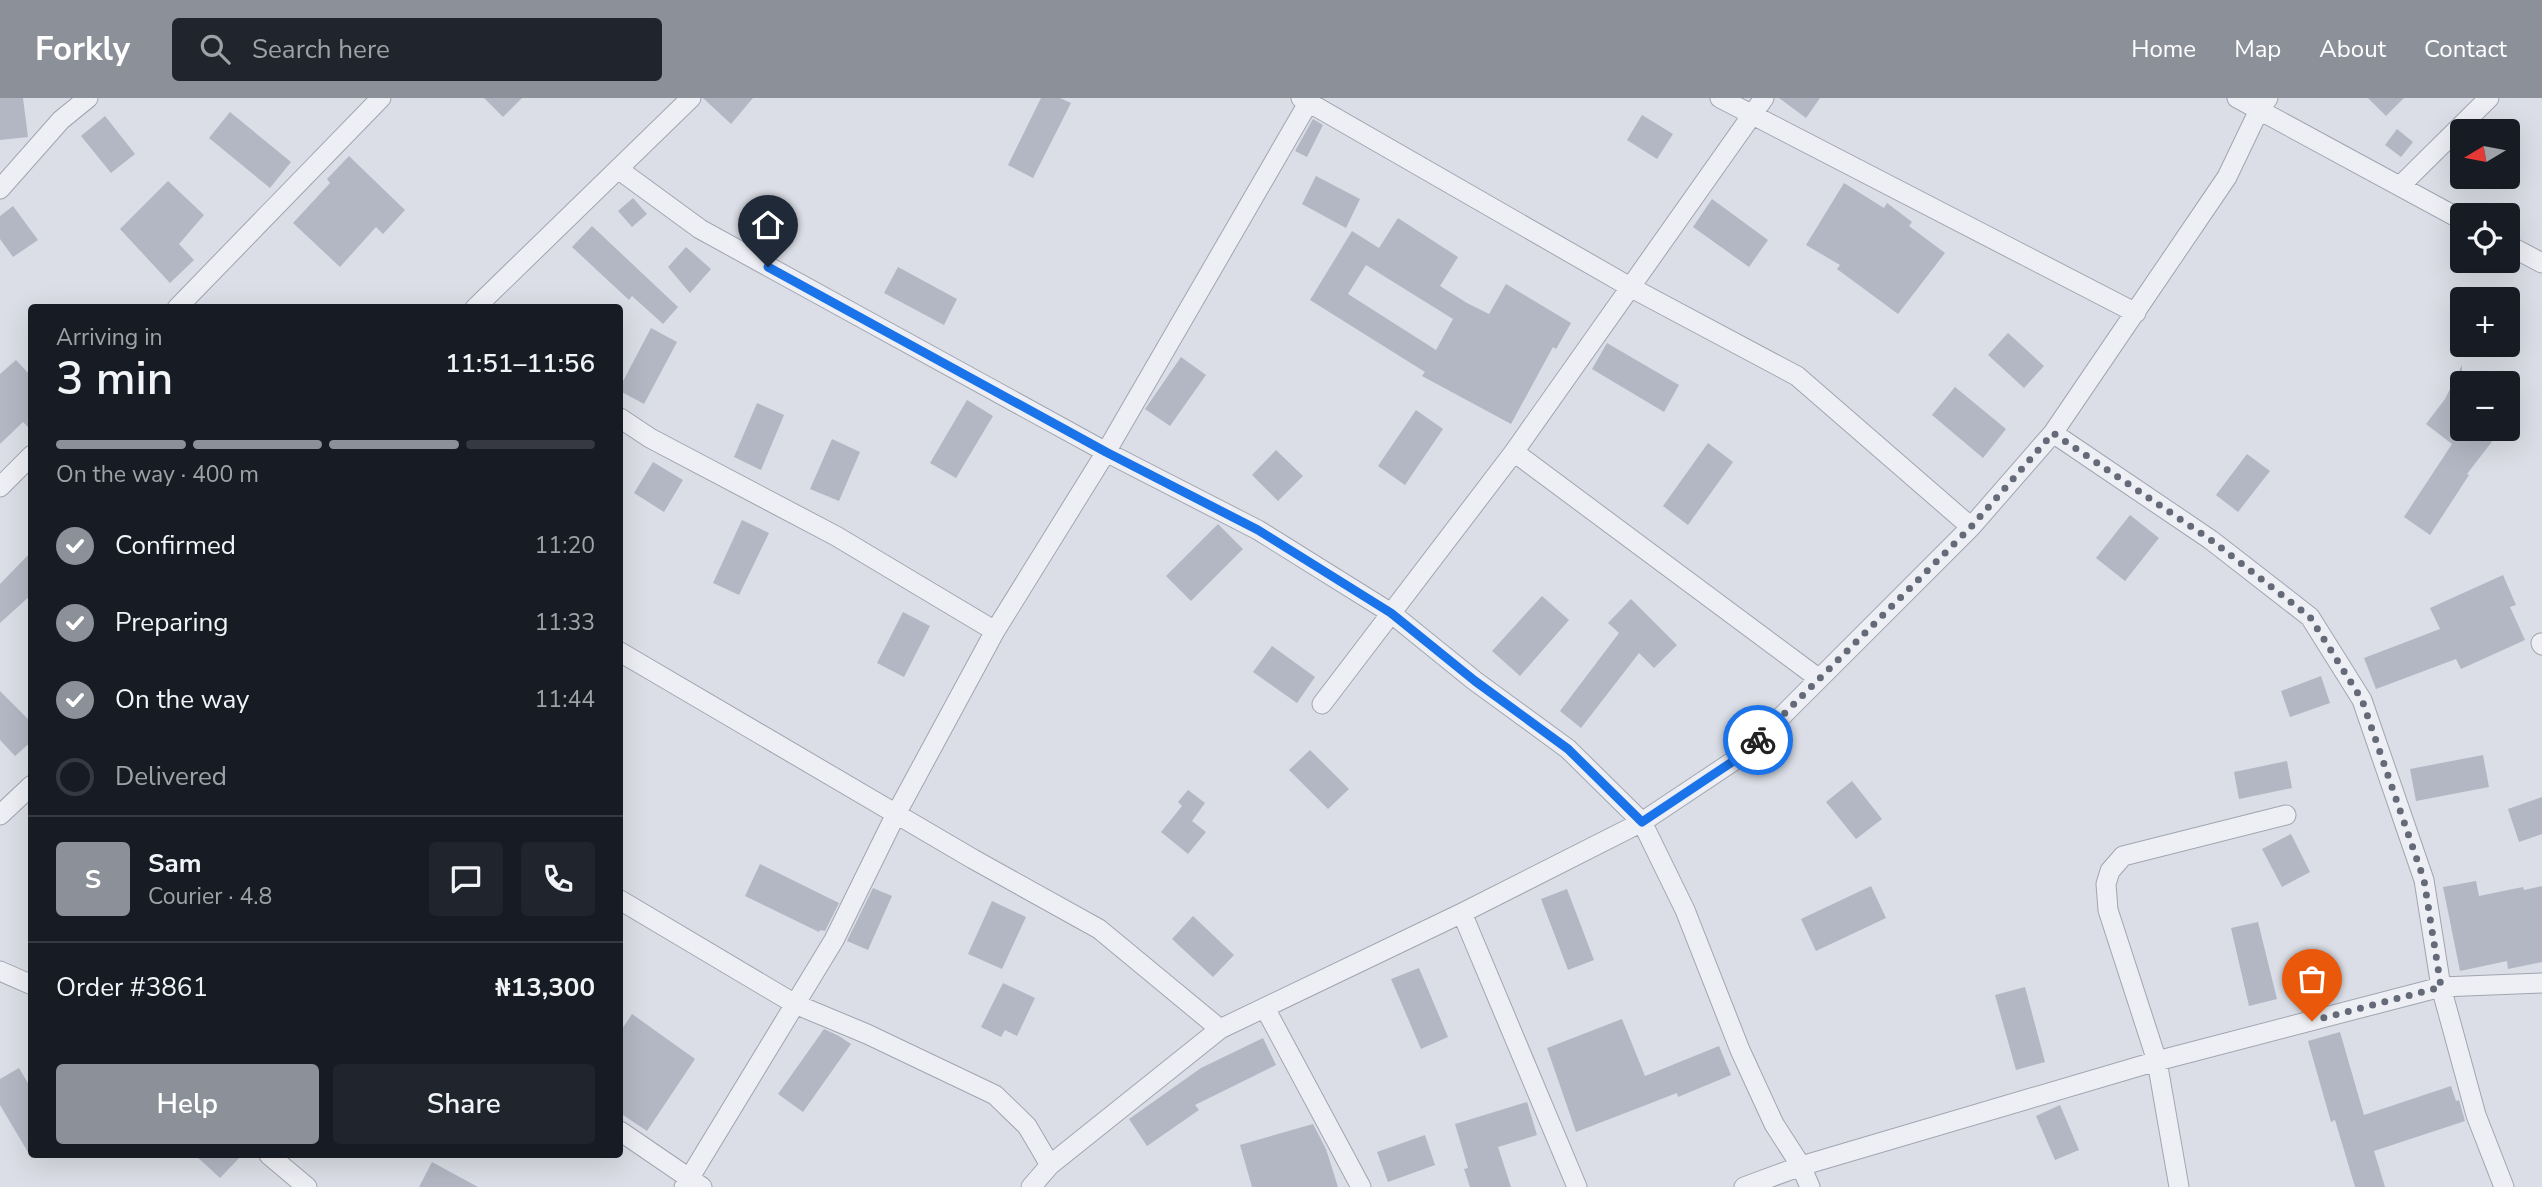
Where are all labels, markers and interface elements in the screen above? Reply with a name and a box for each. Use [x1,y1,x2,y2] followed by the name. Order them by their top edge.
[172,18,662,81] search box
[35,27,130,72] text: Forkly
[196,30,234,68] icon: search
[252,32,390,67] text: Search here
[2131,33,2196,65] text: Home
[2234,33,2281,65] text: Map
[2319,33,2386,65] text: About
[2424,33,2507,65] text: Contact
[2450,119,2520,189] north arrow
[2450,119,2520,441] map controls
[738,195,798,267] pin
[2450,203,2520,273] button: locate
[749,206,787,244] icon: home
[2450,287,2520,357] button: +
[56,322,163,353] text: Arriving in
[445,346,595,381] text: 11:51–11:56
[56,347,173,410] text: 3 min
[2450,371,2520,441] button: −
[56,459,259,490] text: On the way · 400 m
[56,527,94,565] icon: check
[115,528,236,563] text: Confirmed
[535,530,595,561] text: 11:20
[56,604,94,642] icon: check
[115,605,228,640] text: Preparing
[535,607,595,638] text: 11:33
[56,681,94,719] icon: check
[115,682,249,717] text: On the way
[535,684,595,715] text: 11:44
[1723,705,1793,775] courier
[1739,721,1777,759] icon: bike
[115,759,227,794] text: Delivered
[429,842,503,916] button: chat
[521,842,595,916] button: phone
[148,846,201,881] text: Sam
[85,862,101,897] text: S
[148,881,272,912] text: Courier · 4.8
[2282,949,2342,1021] pin
[2293,960,2331,998] icon: bag
[56,970,208,1005] text: Order #3861
[495,970,595,1005] text: ₦13,300
[56,1064,319,1144] button: Help
[333,1064,595,1144] button: Share

